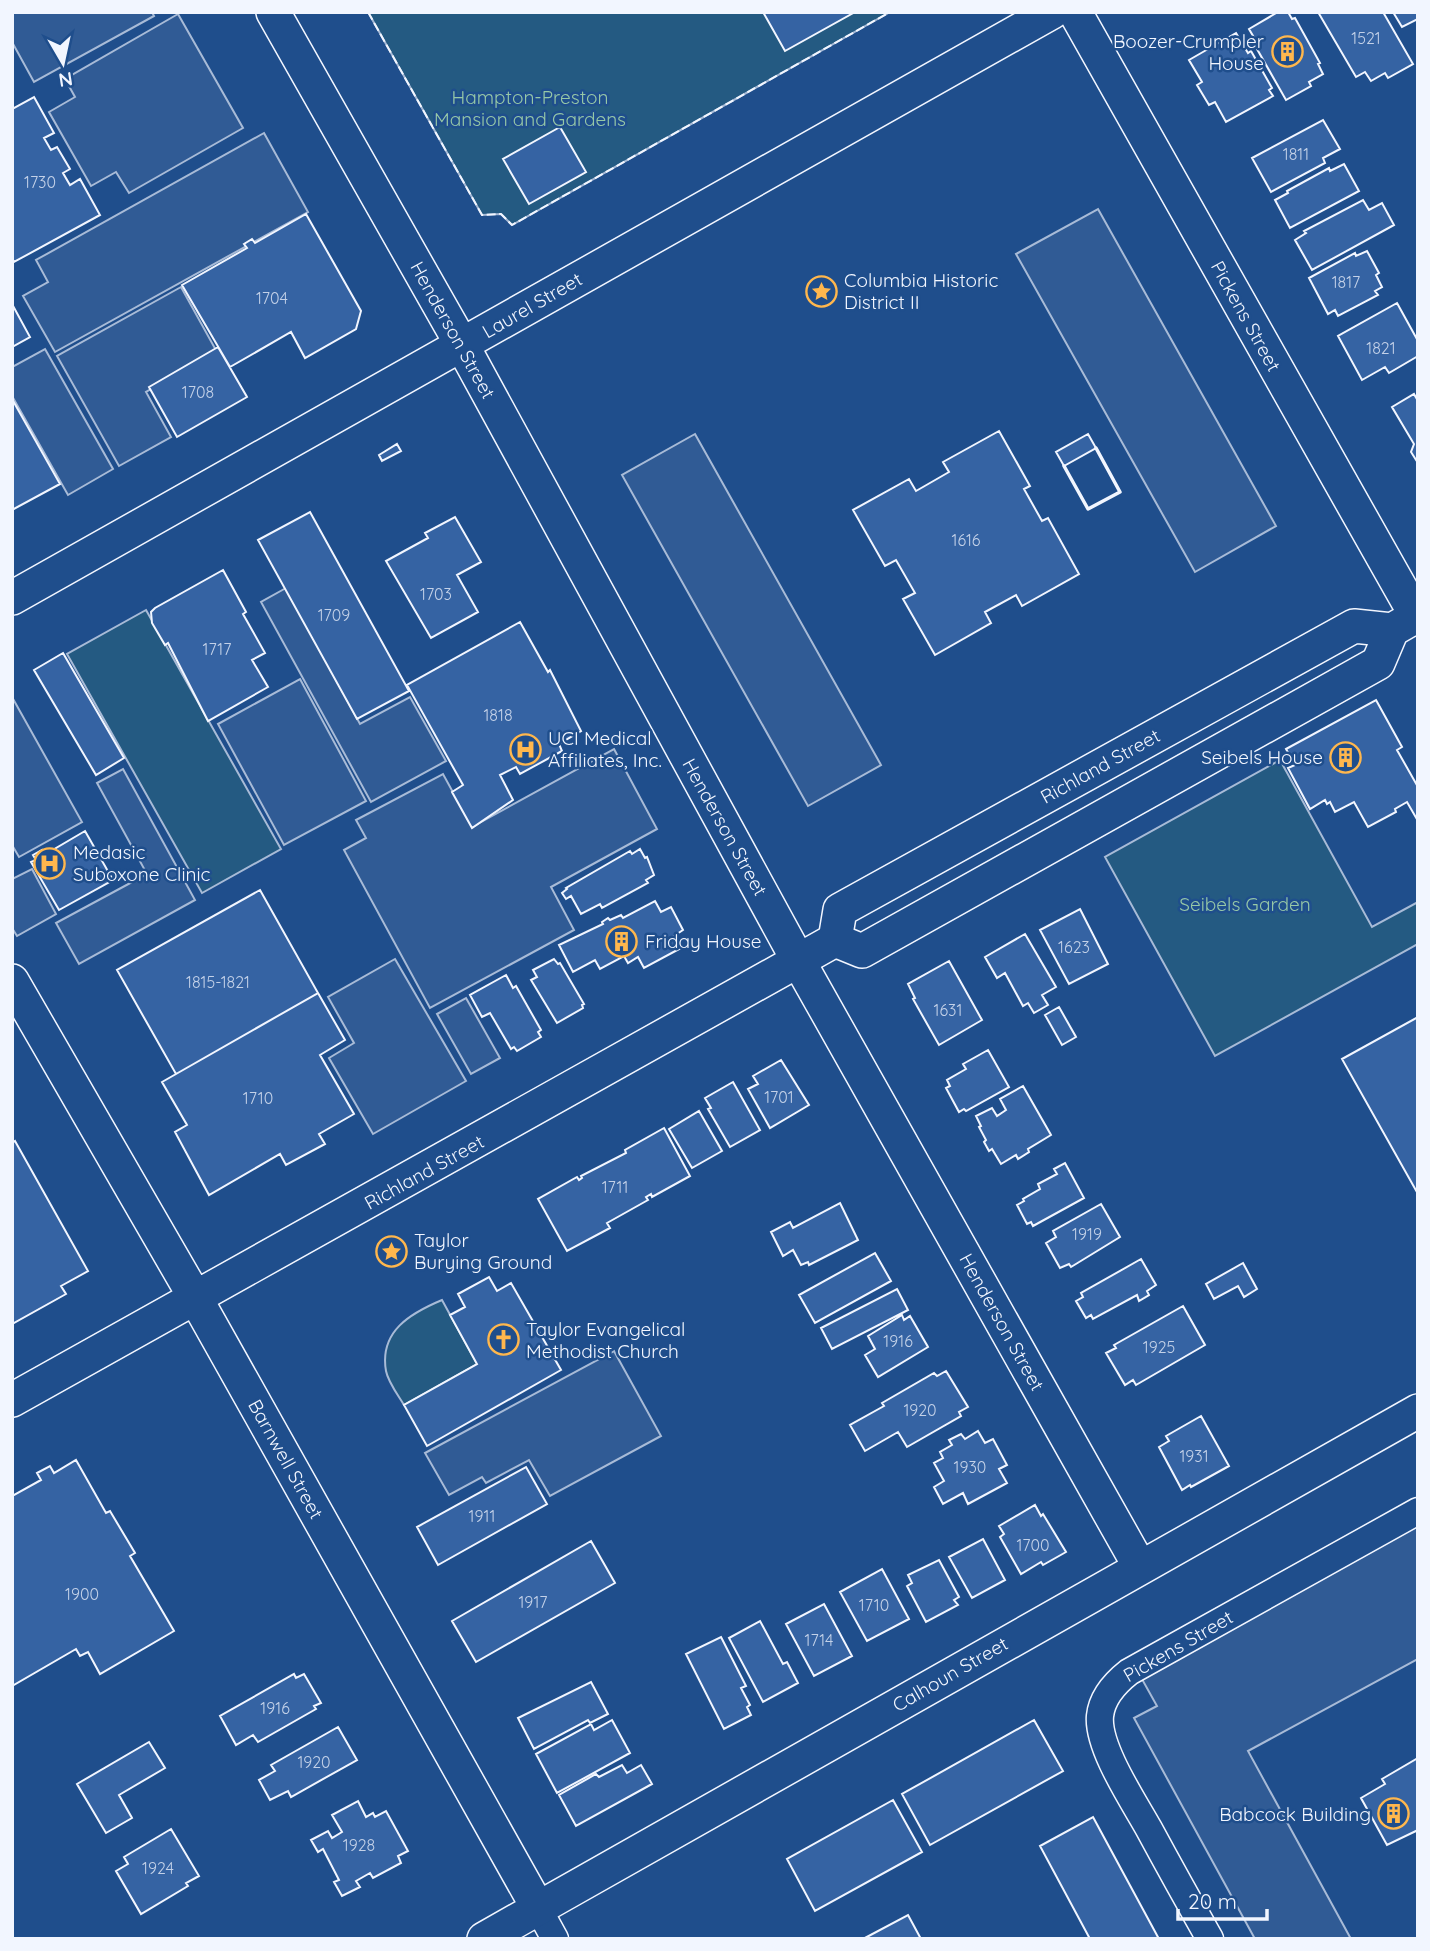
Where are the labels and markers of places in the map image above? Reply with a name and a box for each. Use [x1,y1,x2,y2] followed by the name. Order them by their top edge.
[1113,29,1265,75] place label: Boozer-Crumpler House
[1270,35,1304,69] building icon: Boozer-Crumpler House
[844,268,998,314] place label: Columbia Historic District II
[804,274,838,308] place icon: Columbia Historic District II
[548,726,662,772] place label: UCI Medical Affiliates, Inc.
[508,732,542,766] hospital icon: UCI Medical Affiliates, Inc.
[1329,740,1363,774] building icon: Seibels House
[1201,745,1323,769] place label: Seibels House
[73,840,211,886] place label: Medasic Suboxone Clinic
[33,846,67,880] hospital icon: Medasic Suboxone Clinic
[605,924,639,958] building icon: Friday House
[645,929,762,953] place label: Friday House
[414,1228,552,1274] place label: Taylor Burying Ground
[374,1234,408,1268] place icon: Taylor Burying Ground
[526,1317,685,1363] place label: Taylor Evangelical Methodist Church
[486,1323,520,1357] church icon: Taylor Evangelical Methodist Church
[1377,1797,1411,1831] building icon: Babcock Building
[1219,1802,1371,1826] place label: Babcock Building

